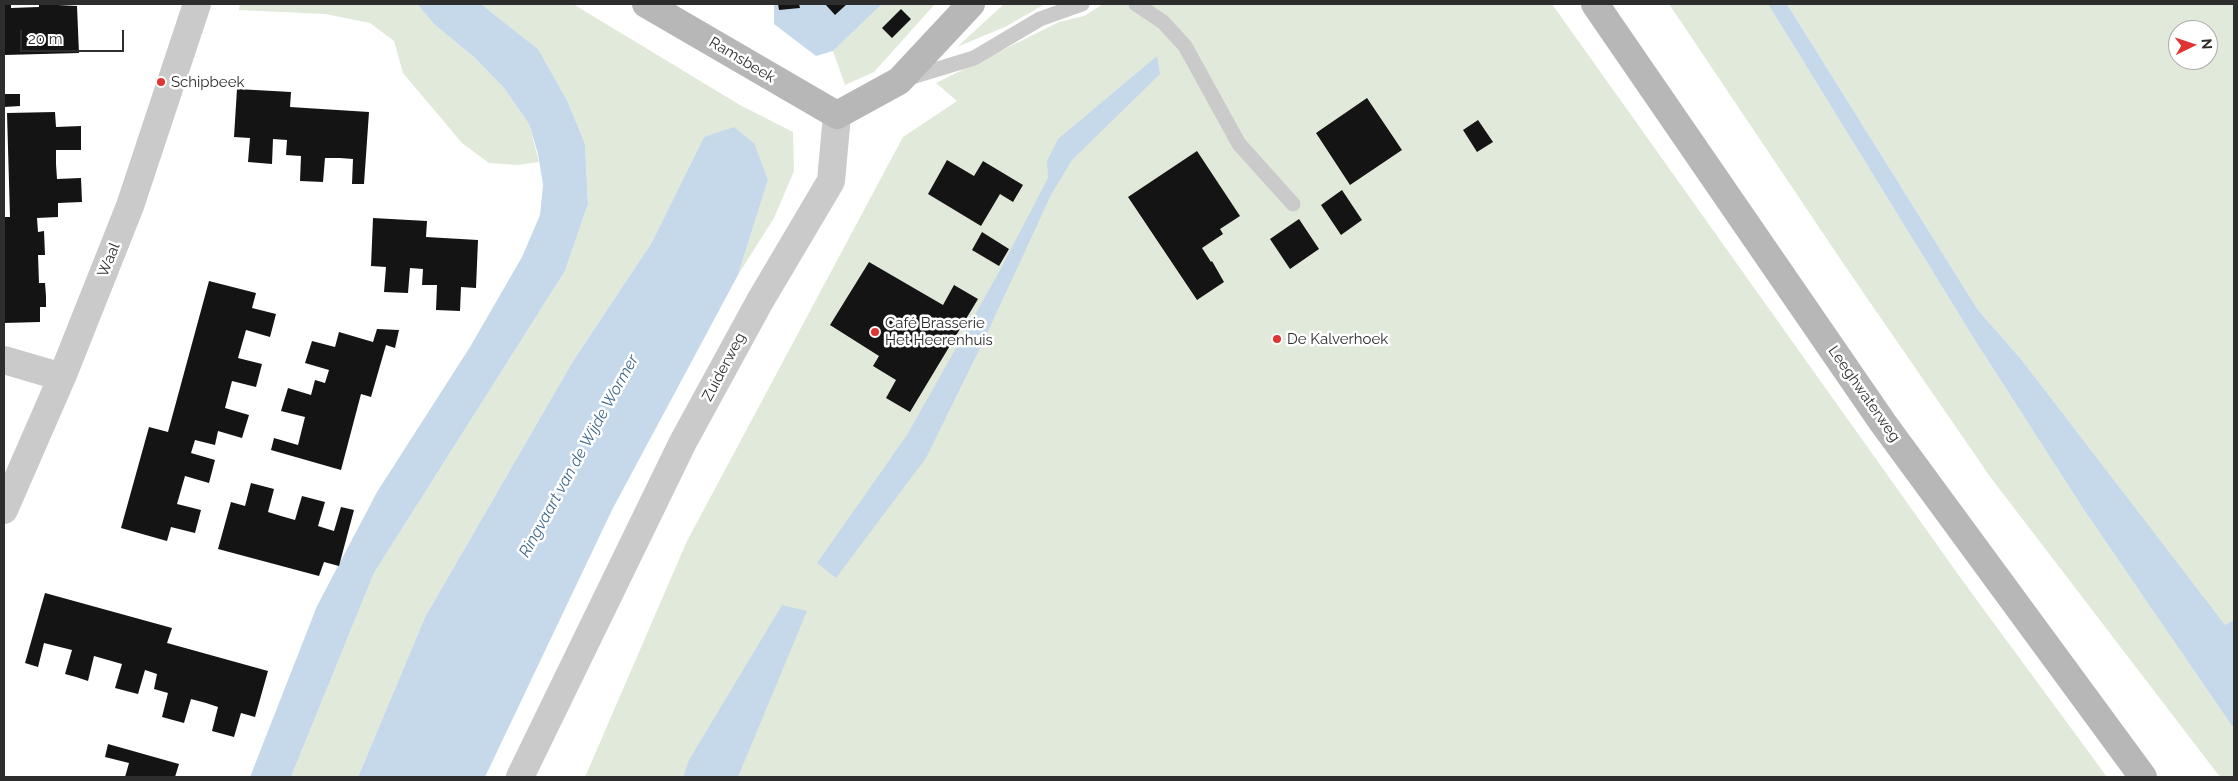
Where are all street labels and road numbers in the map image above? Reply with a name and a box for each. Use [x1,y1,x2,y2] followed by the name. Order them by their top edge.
[706,33,778,87] street label: Ramsbeek
[94,240,124,280] street label: Waal
[698,330,750,404] street label: Zuiderweg
[1824,343,1904,445] street label: Leeghwaterweg

